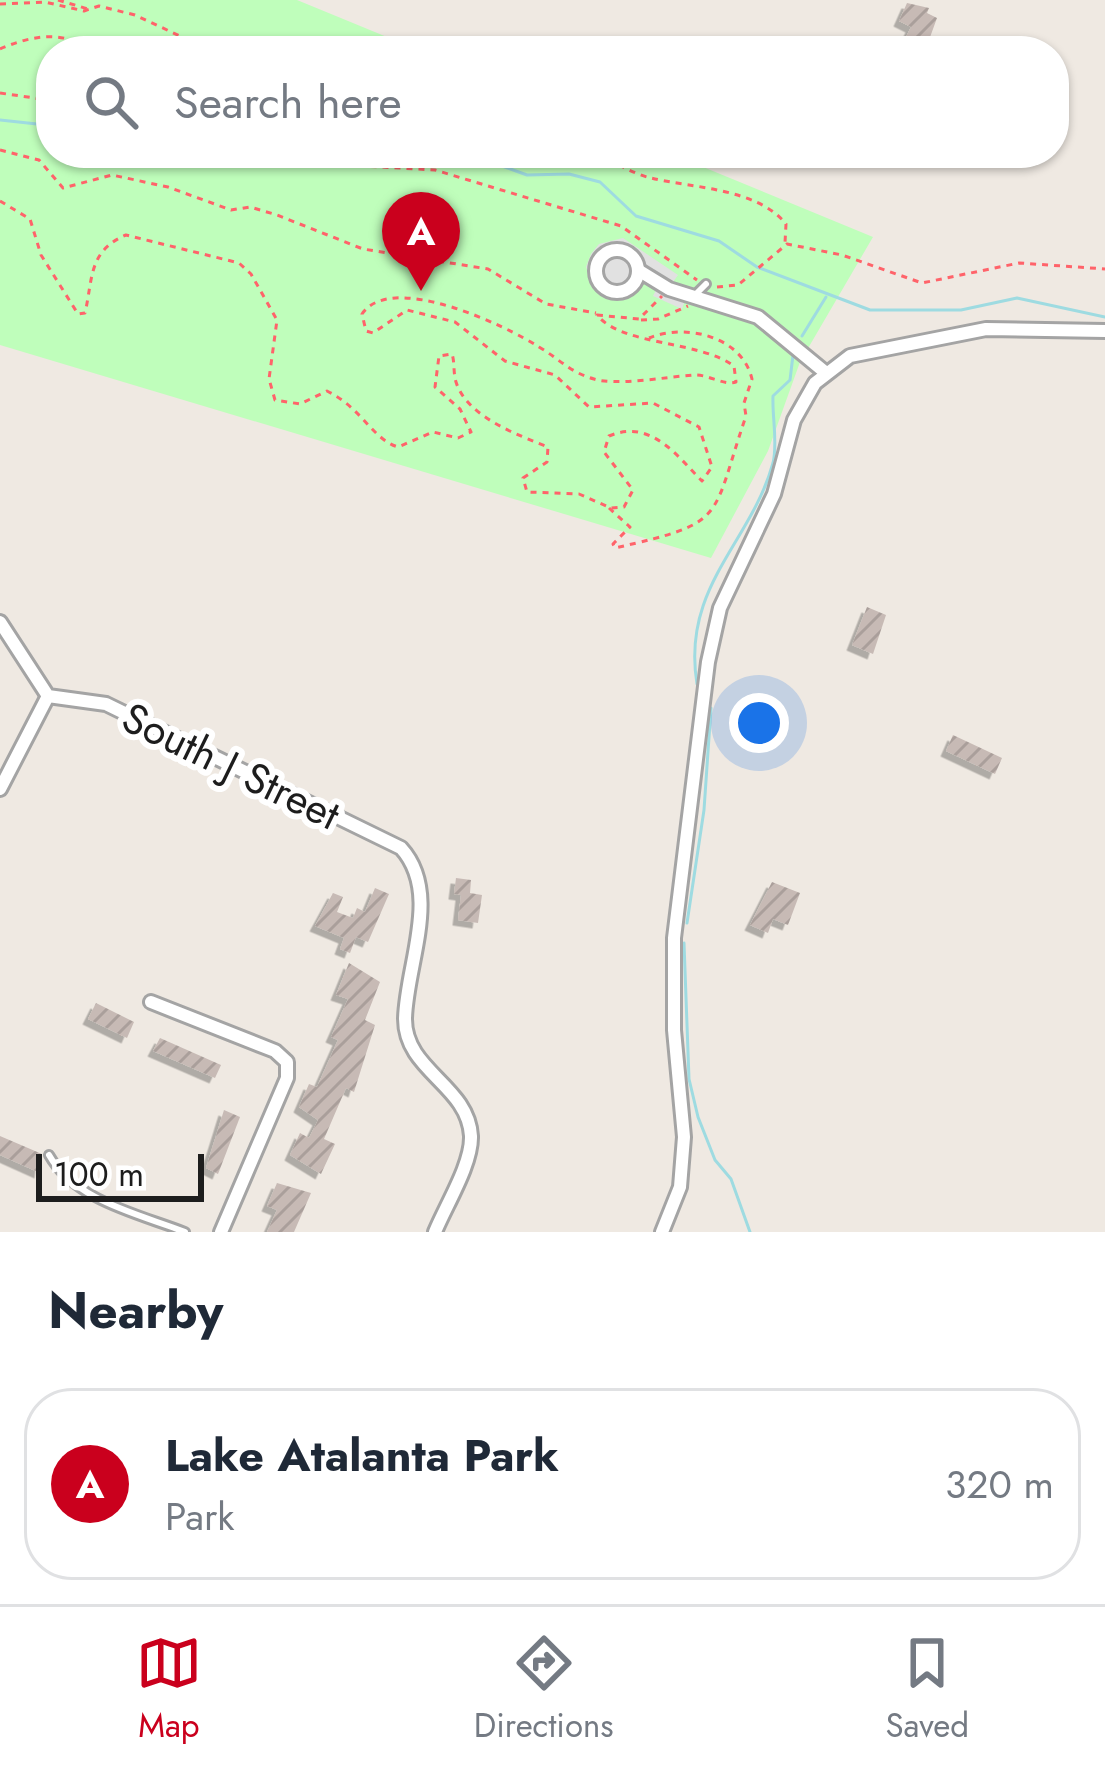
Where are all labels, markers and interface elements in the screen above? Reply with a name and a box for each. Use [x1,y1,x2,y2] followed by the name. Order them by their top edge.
[36,36,1069,168] search box
[78,69,144,135] icon: search
[174,70,402,135] text: Search here
[382,192,460,291] pin: A
[112,687,350,845] street label: South J Street
[729,693,789,753] your location
[36,1148,204,1201] scale bar
[54,1151,144,1198] text: 100 m
[48,1273,223,1347] text: Nearby
[165,1423,559,1488] text: Lake Atalanta Park
[76,1456,104,1513] text: A
[945,1456,1054,1513] text: 320 m
[165,1488,235,1545] text: Park
[136,1630,202,1749] tab: Map
[474,1630,614,1749] tab: Directions
[885,1630,969,1749] tab: Saved

